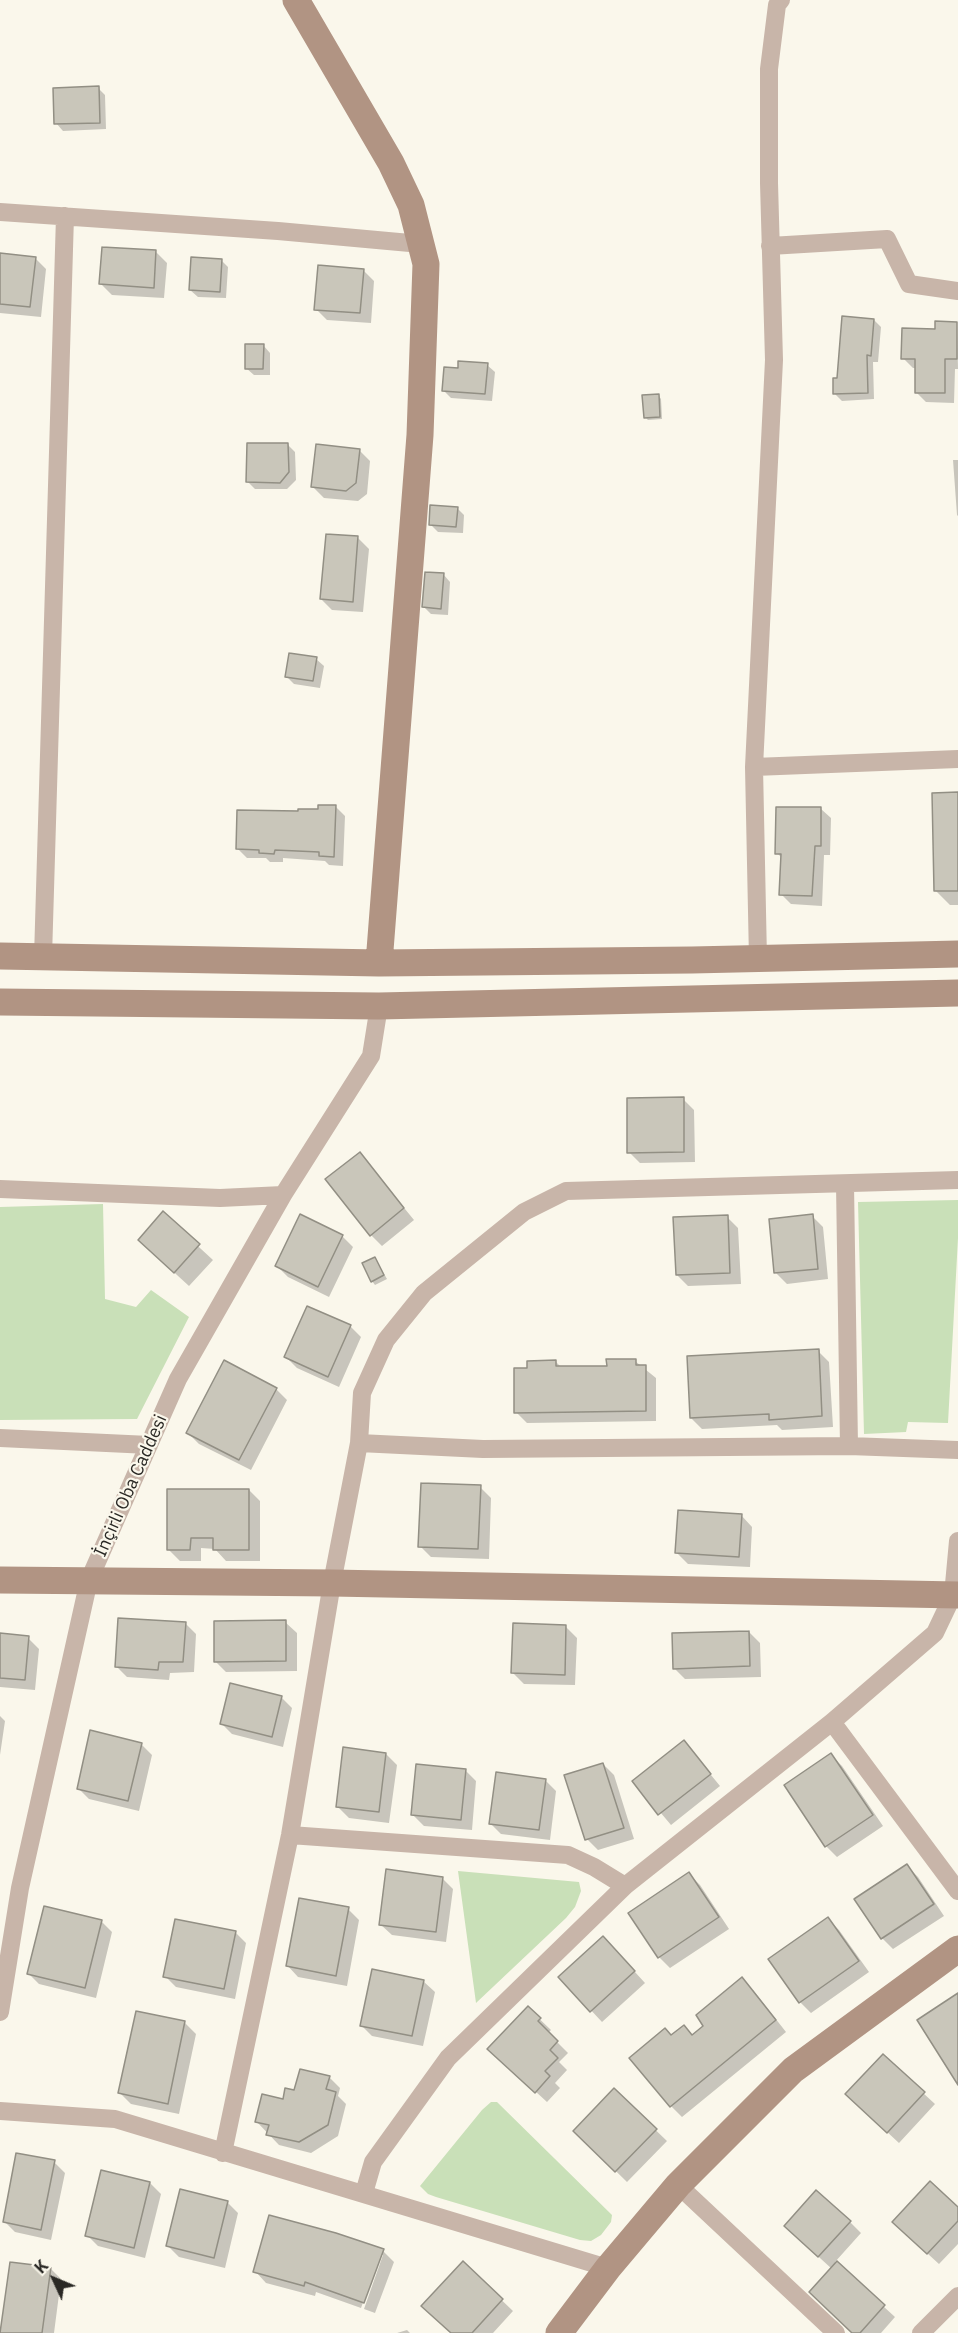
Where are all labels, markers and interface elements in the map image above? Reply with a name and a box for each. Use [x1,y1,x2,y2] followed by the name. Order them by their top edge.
[90,1412,172,1560] street label: İnçirli Oba Caddesi
[24,2249,84,2309] north arrow
[30,2256,52,2277] text: K

